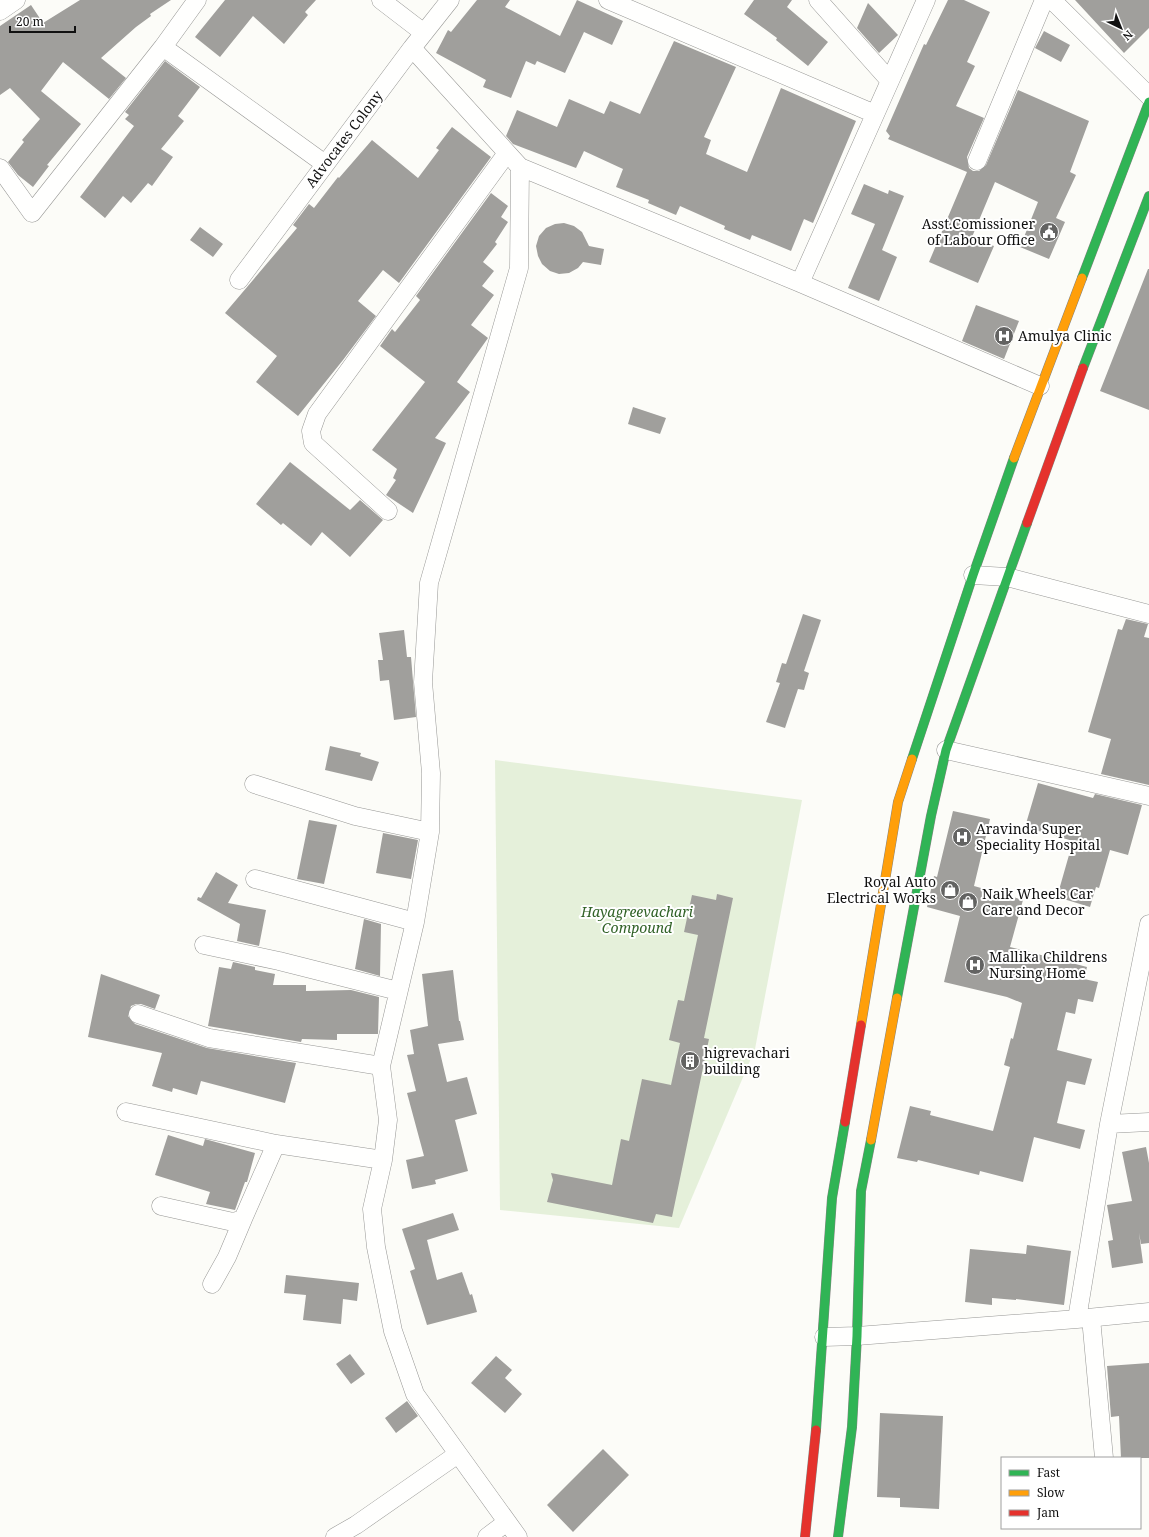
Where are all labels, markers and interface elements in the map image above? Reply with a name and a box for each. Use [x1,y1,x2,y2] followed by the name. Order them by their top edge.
[10,8,75,34] scale bar
[1101,8,1141,48] north arrow
[16,13,44,30] text: 20 m
[1120,27,1136,44] text: N
[301,86,387,191] street label: Advocates Colony
[922,214,1035,249] place label: Asst.Comissioner of Labour Office
[1038,221,1060,243] public building icon: Asst.Comissioner of Labour Office
[993,325,1015,347] hospital icon: Amulya Clinic
[1018,326,1112,345] place label: Amulya Clinic
[976,819,1101,854] place label: Aravinda Super Speciality Hospital
[951,826,973,848] hospital icon: Aravinda Super Speciality Hospital
[827,872,936,907] place label: Royal Auto Electrical Works
[939,879,961,901] shop icon: Royal Auto Electrical Works
[982,884,1093,919] place label: Naik Wheels Car Care and Decor
[957,891,979,913] shop icon: Naik Wheels Car Care and Decor
[580,902,694,937] park label: Hayagreevachari Compound
[989,947,1107,982] place label: Mallika Childrens Nursing Home
[964,954,986,976] hospital icon: Mallika Childrens Nursing Home
[704,1043,790,1078] place label: higrevachari building
[679,1050,701,1072] building icon: higrevachari building
[1001,1457,1141,1529] legend
[1037,1464,1060,1481] text: Fast
[1037,1484,1065,1501] text: Slow
[1036,1504,1059,1521] text: Jam

